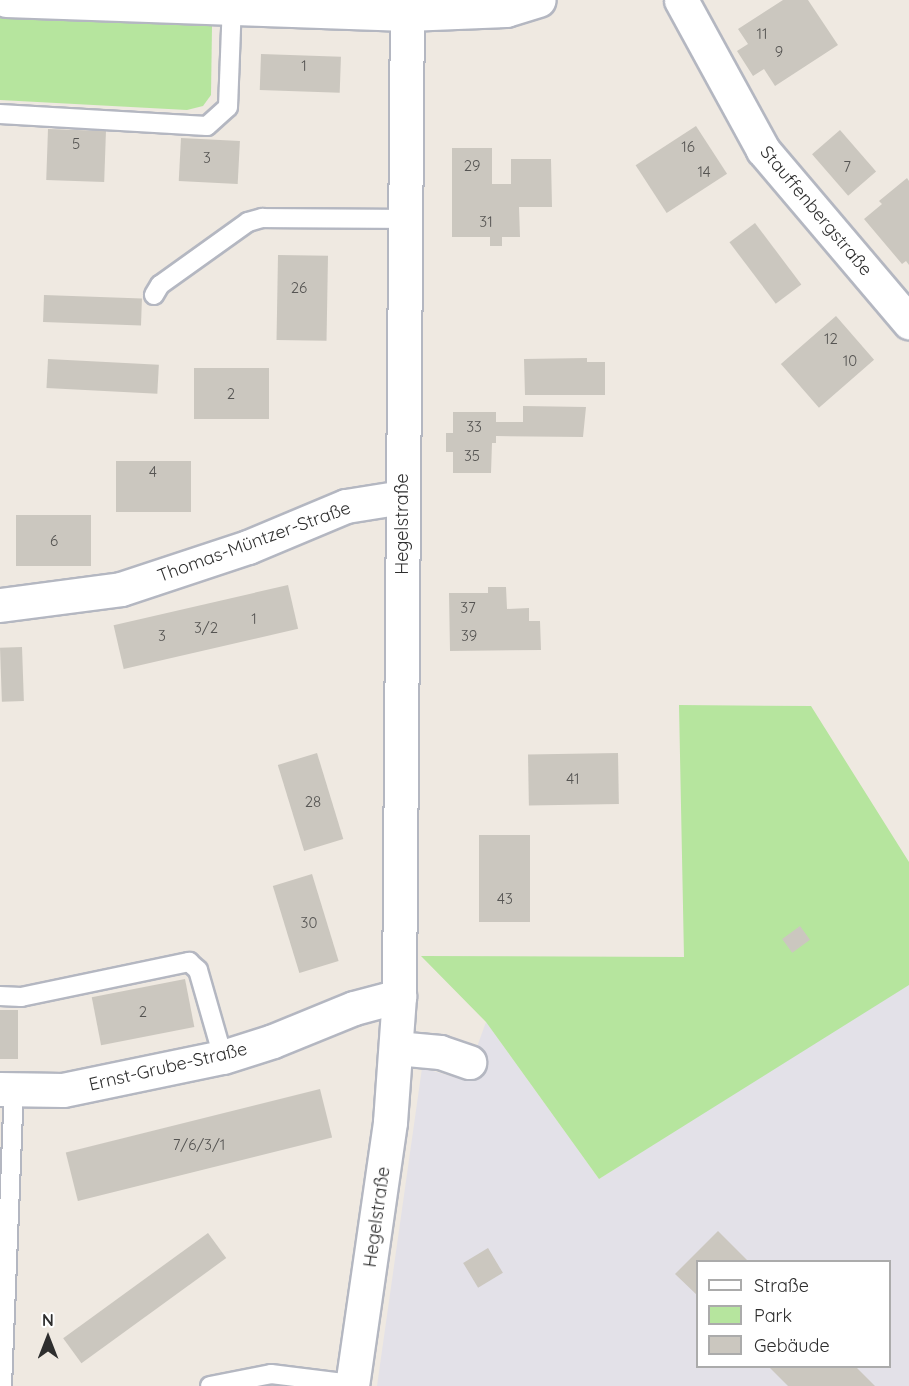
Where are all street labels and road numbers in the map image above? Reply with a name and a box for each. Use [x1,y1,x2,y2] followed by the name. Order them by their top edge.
[755,142,877,280] street label: Stauffenbergstraße
[391,473,413,575] street label: Hegelstraße
[155,497,353,587] street label: Thomas-Müntzer-Straße
[87,1038,249,1096] street label: Ernst-Grube-Straße
[359,1165,395,1269] street label: Hegelstraße

